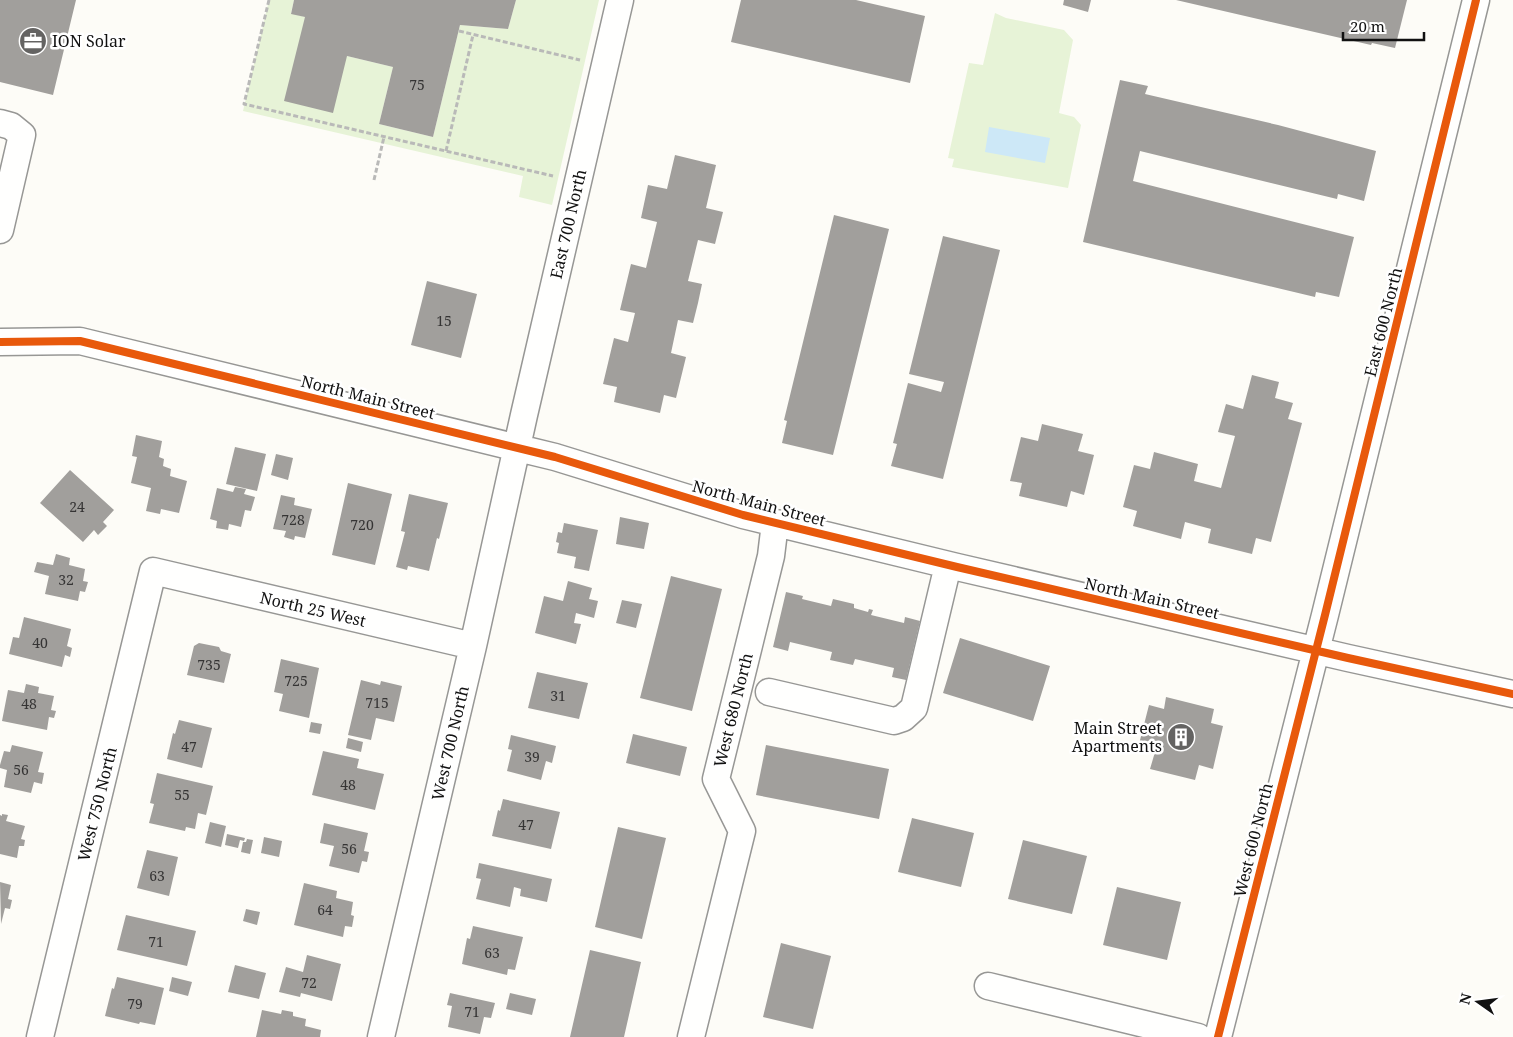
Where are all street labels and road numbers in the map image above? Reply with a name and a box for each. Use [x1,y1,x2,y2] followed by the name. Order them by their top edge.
[545,167,591,281] street label: East 700 North
[1359,265,1407,379] street label: East 600 North
[299,370,438,424] street label: North Main Street
[690,475,828,531] street label: North Main Street
[1083,572,1222,624] street label: North Main Street
[258,586,369,632] street label: North 25 West
[708,651,758,769] street label: West 680 North
[426,683,474,803] street label: West 700 North
[72,745,122,863] street label: West 750 North
[1228,781,1278,899] street label: West 600 North

